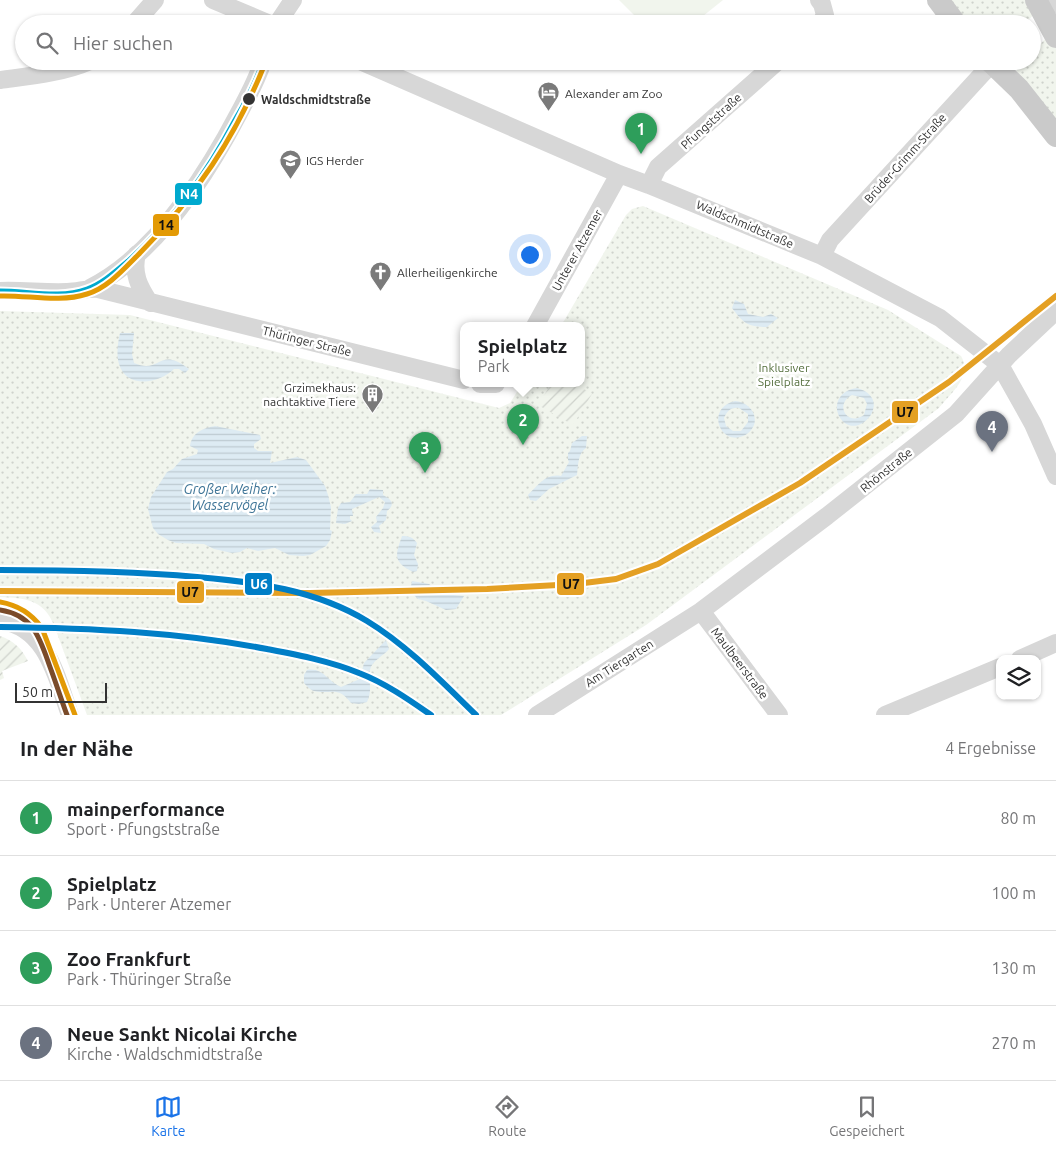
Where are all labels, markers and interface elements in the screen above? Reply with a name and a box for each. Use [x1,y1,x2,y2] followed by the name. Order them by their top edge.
[15,15,1041,70] search box
[33,29,61,57] icon: search
[73,32,173,54] text: Hier suchen
[537,81,561,112] hotel icon: Alexander am Zoo
[565,87,663,100] place label: Alexander am Zoo
[678,90,744,152] street label: Pfungststraße
[241,91,257,107] marker: Waldschmidtstraße
[261,93,371,106] place label: Waldschmidtstraße
[861,111,949,205] street label: Brüder-Grimm-Straße
[625,113,657,154] pin: 1
[278,148,302,179] school or university icon: IGS Herder
[306,154,364,167] place label: IGS Herder
[174,182,203,206] line badge: N4
[180,186,198,202] text: N4
[694,198,796,250] street label: Waldschmidtstraße
[549,207,605,293] street label: Unterer Atzemer
[152,213,180,237] line badge: 14
[158,217,174,233] text: 14
[517,242,543,268] your location
[369,260,393,291] church icon: Allerheiligenkirche
[397,266,498,279] place label: Allerheiligenkirche
[460,322,585,387] popup
[261,324,353,358] street label: Thüringer Straße
[478,335,567,357] text: Spielplatz
[478,357,510,375] text: Park
[758,361,811,388] park label: Inklusiver Spielplatz
[263,381,356,408] place label: Grzimekhaus: nachtaktive Tiere
[360,382,384,413] building icon: Grzimekhaus: nachtaktive Tiere
[891,400,919,424] line badge: U7
[507,404,539,445] pin: 2
[896,404,914,420] text: U7
[976,411,1008,452] pin: 4
[409,432,441,473] pin: 3
[858,445,914,495] street label: Rhönstraße
[184,481,277,513] water label: Großer Weiher: Wasservögel
[244,572,273,596] line badge: U6
[556,572,585,596] line badge: U7
[250,576,268,592] text: U6
[562,576,580,592] text: U7
[176,580,205,604] line badge: U7
[181,584,199,600] text: U7
[709,625,771,701] street label: Maulbeerstraße
[583,637,655,689] street label: Am Tiergarten
[996,655,1041,700] map controls
[996,655,1041,700] button: layers
[15,680,108,703] scale bar
[22,684,53,700] text: 50 m
[20,736,133,760] text: In der Nähe
[945,739,1036,757] text: 4 Ergebnisse
[67,798,225,820] text: mainperformance
[31,809,41,827] text: 1
[1000,809,1036,827] text: 80 m
[67,820,220,838] text: Sport · Pfungststraße
[67,873,156,895] text: Spielplatz
[31,884,41,902] text: 2
[991,884,1036,902] text: 100 m
[67,895,231,913] text: Park · Unterer Atzemer
[67,948,191,970] text: Zoo Frankfurt
[31,959,41,977] text: 3
[991,959,1036,977] text: 130 m
[67,970,232,988] text: Park · Thüringer Straße
[67,1023,297,1045] text: Neue Sankt Nicolai Kirche
[31,1034,41,1052] text: 4
[991,1034,1036,1052] text: 270 m
[67,1045,263,1063] text: Kirche · Waldschmidtstraße
[151,1093,186,1139] tab: Karte
[488,1093,526,1139] tab: Route
[829,1093,905,1139] tab: Gespeichert

